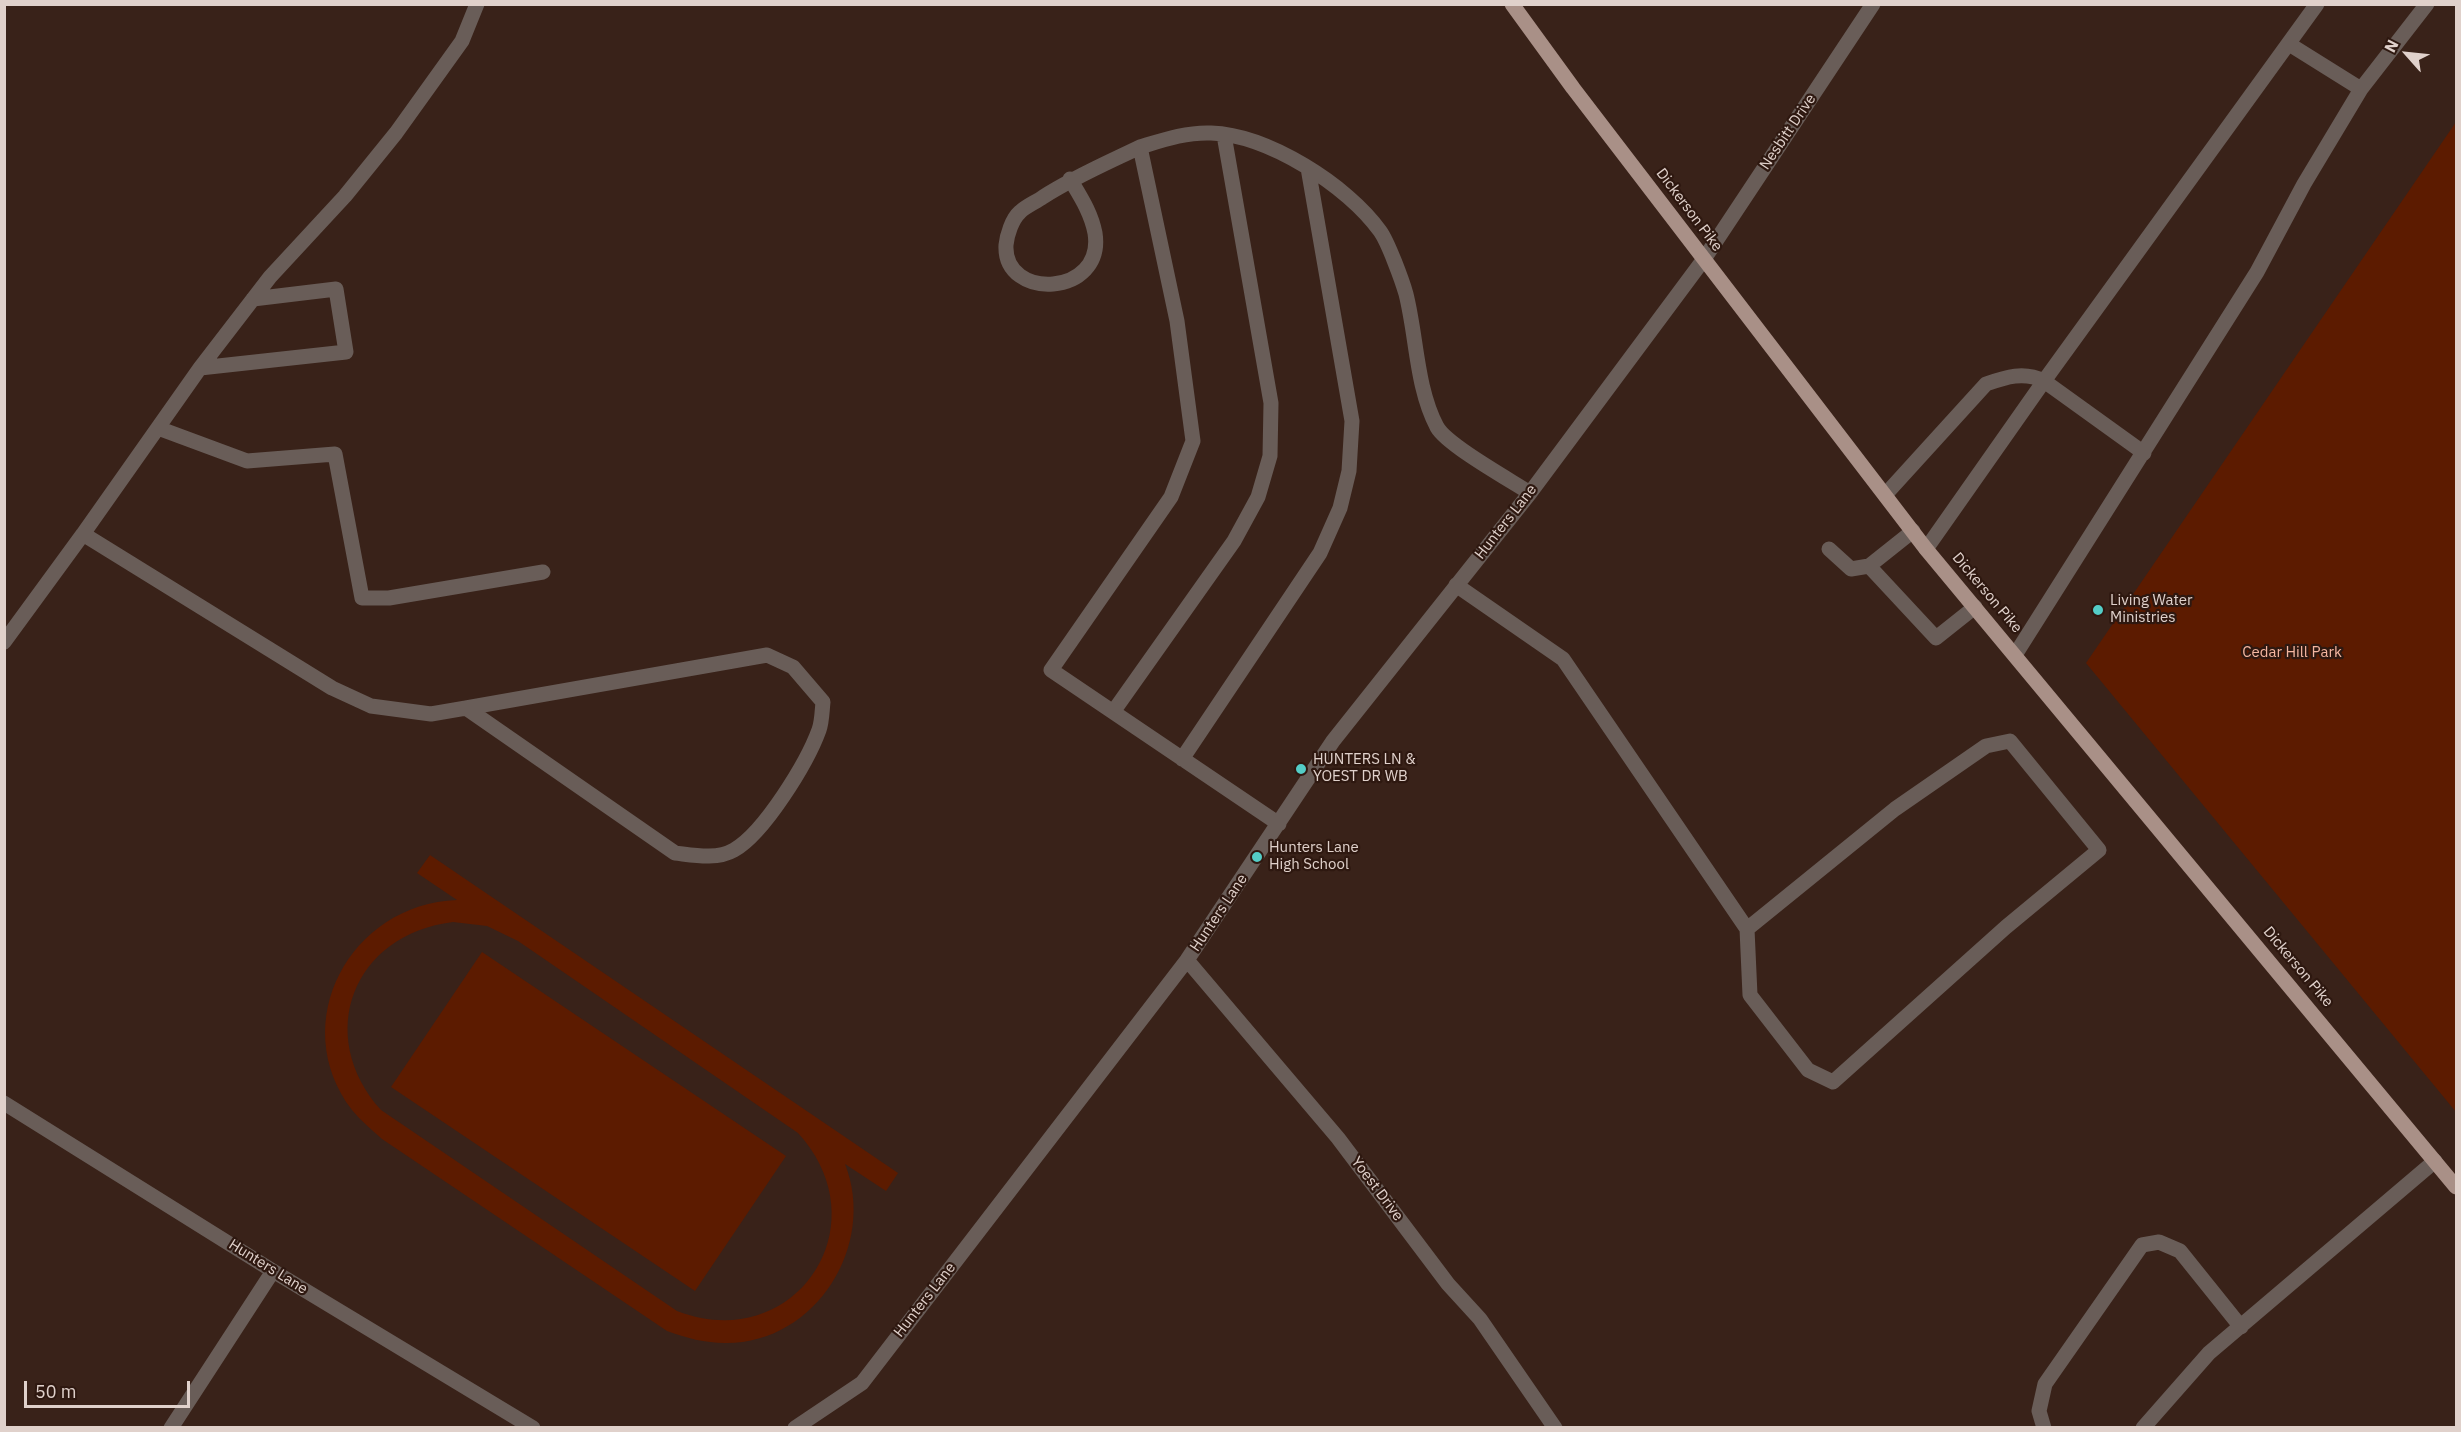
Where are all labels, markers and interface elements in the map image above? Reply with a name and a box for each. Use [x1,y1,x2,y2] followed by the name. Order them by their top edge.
[2377,24,2437,84] north arrow
[2379,36,2403,56] text: N
[1756,91,1820,173] street label: Nesbitt Drive
[1652,165,1726,255] street label: Dickerson Pike
[1471,481,1541,563] street label: Hunters Lane
[1948,549,2026,637] street label: Dickerson Pike
[2110,592,2193,627] place label: Living Water Ministries
[2091,603,2105,617] marker: Living Water Ministries
[2242,644,2342,662] park label: Cedar Hill Park
[1313,751,1416,786] place label: HUNTERS LN & YOEST DR WB
[1294,762,1308,776] marker: HUNTERS LN & YOEST DR WB
[1269,839,1359,874] place label: Hunters Lane High School
[1250,850,1264,864] marker: Hunters Lane High School
[1186,871,1252,955] street label: Hunters Lane
[2259,923,2337,1011] street label: Dickerson Pike
[1347,1153,1407,1225] street label: Yoest Drive
[225,1236,311,1298] street label: Hunters Lane
[890,1259,960,1341] street label: Hunters Lane
[27,1369,194,1407] scale bar
[35,1380,77,1403] text: 50 m

